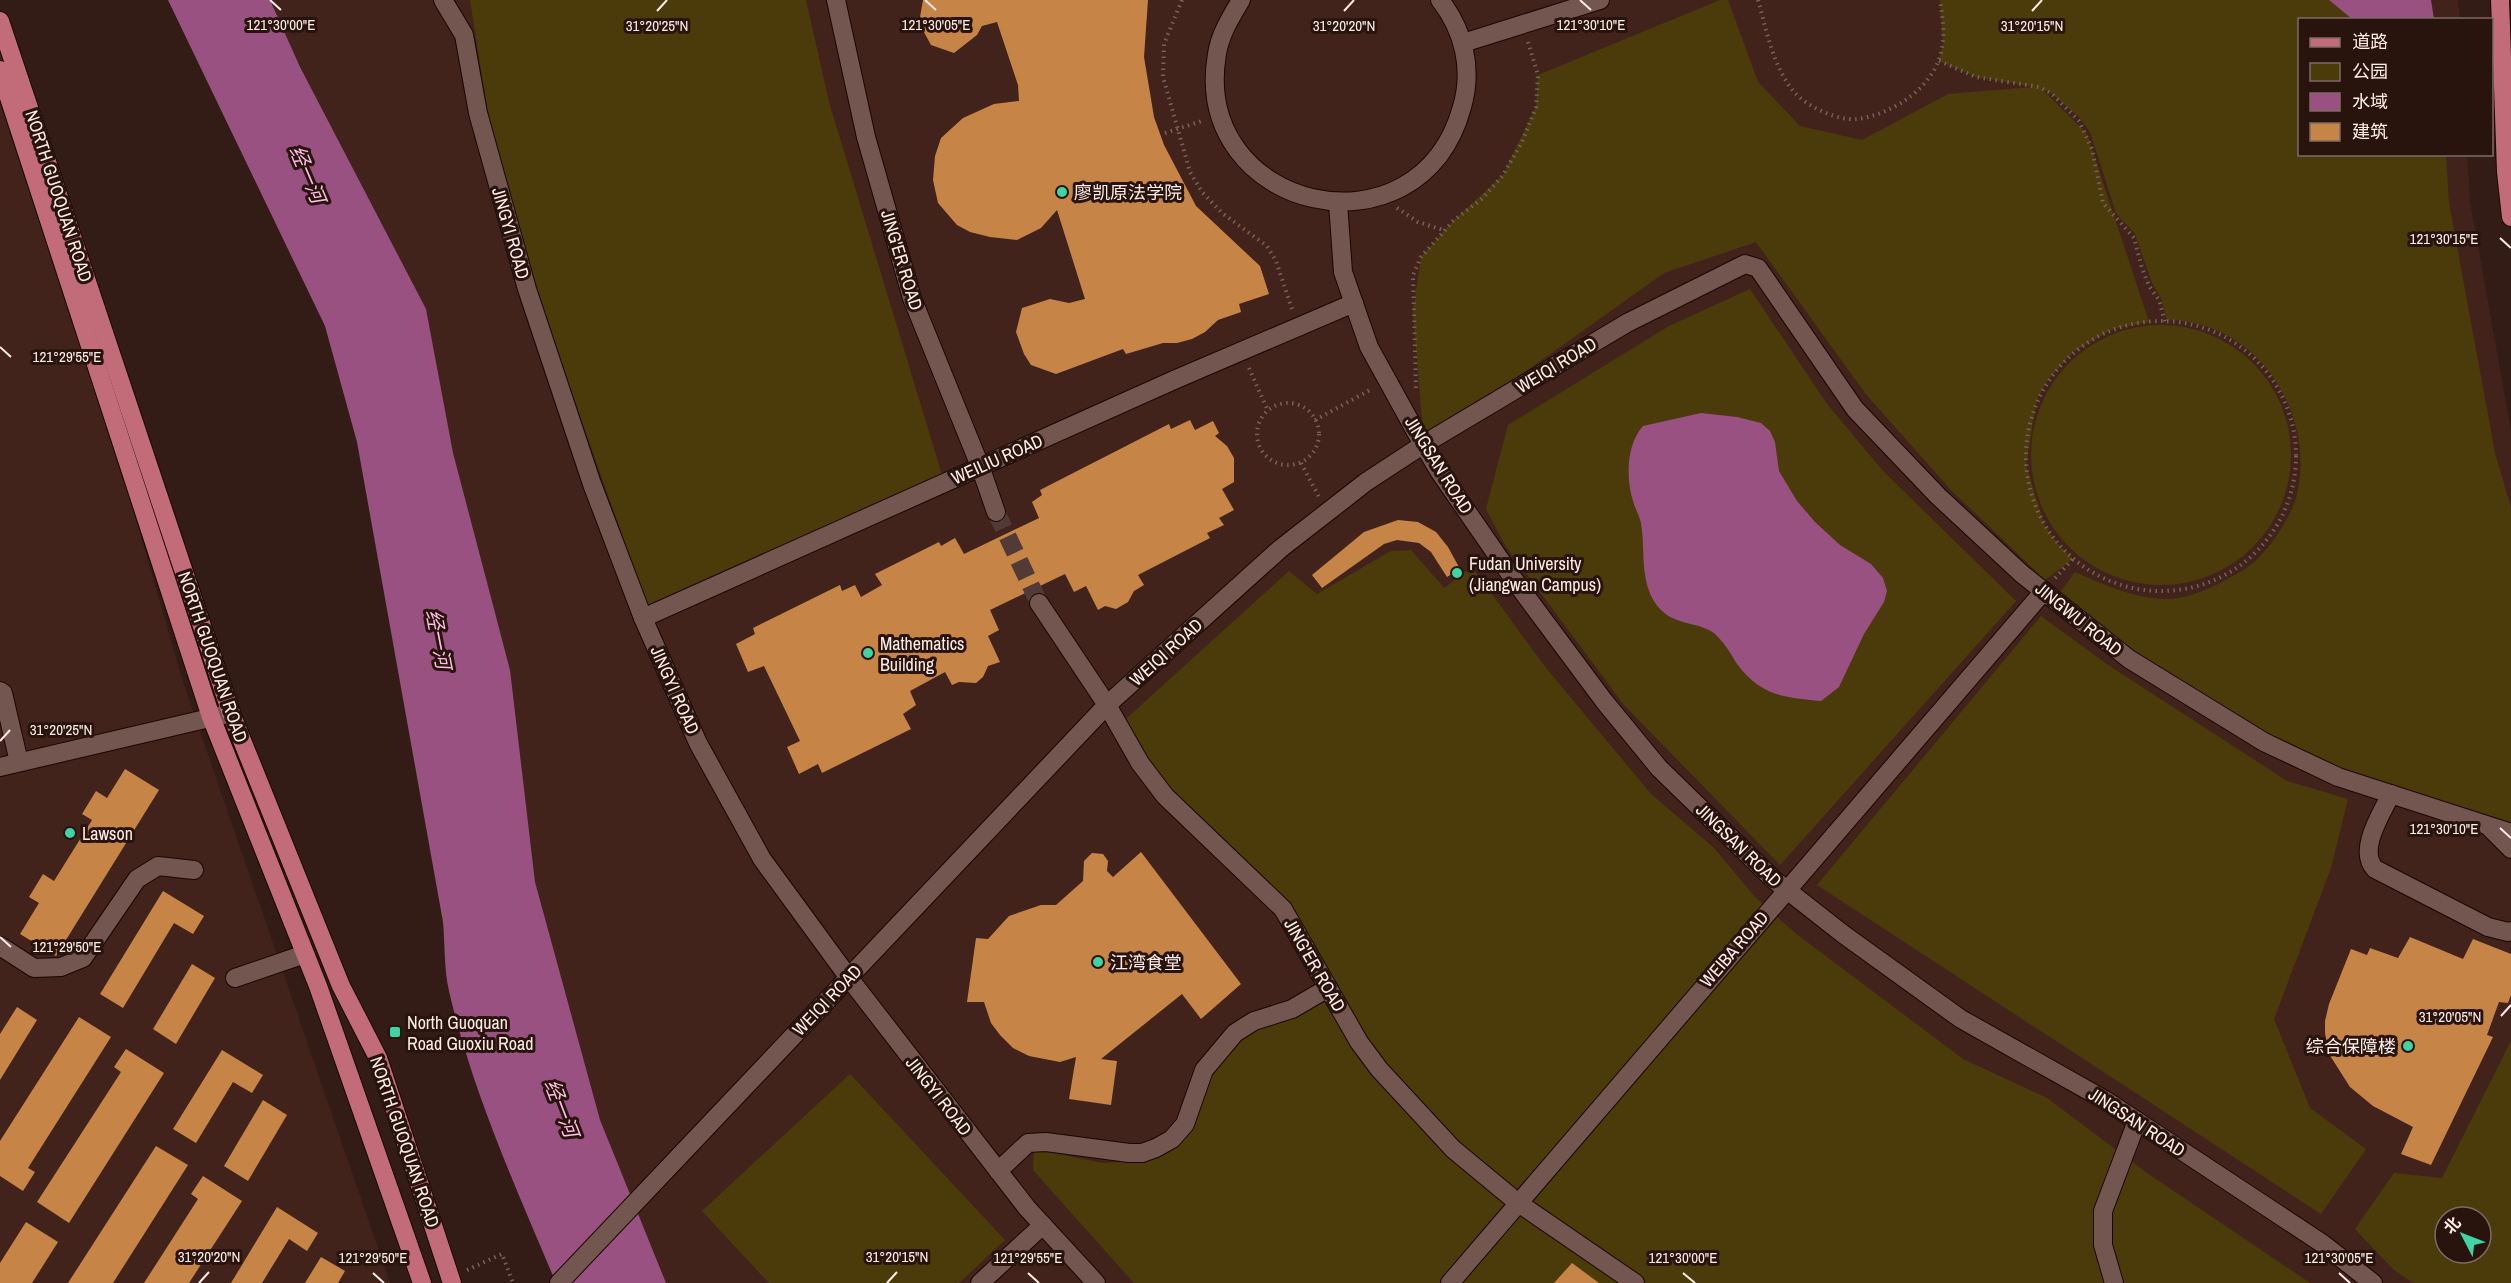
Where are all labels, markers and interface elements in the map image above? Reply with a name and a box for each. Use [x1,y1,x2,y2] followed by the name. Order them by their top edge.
[247,14,315,35] text: 121°30'00"E
[902,14,970,35] text: 121°30'05"E
[1557,14,1625,35] text: 121°30'10"E
[626,15,688,36] text: 31°20'25"N
[1313,15,1375,36] text: 31°20'20"N
[2001,15,2063,36] text: 31°20'15"N
[2298,18,2493,156] legend
[2352,29,2388,54] text: 道路
[2352,59,2388,84] text: 公园
[2352,89,2388,114] text: 水域
[19,107,99,285] street label: NORTH GUOQUAN ROAD
[2352,119,2388,144] text: 建筑
[284,141,334,211] water label: 经一河
[1074,180,1182,205] place label: 廖凯原法学院
[486,184,536,282] street label: JINGYI ROAD
[1055,185,1069,199] marker: 廖凯原法学院
[875,207,929,313] street label: JING'ER ROAD
[2410,228,2478,249] text: 121°30'15"E
[1511,331,1601,399] street label: WEIQI ROAD
[33,346,101,367] text: 121°29'55"E
[1399,411,1479,519] street label: JINGSAN ROAD
[947,428,1047,490] street label: WEILIU ROAD
[1469,551,1601,597] place label: Fudan University (Jiangwan Campus)
[1450,566,1464,580] marker: Fudan University (Jiangwan Campus)
[172,568,254,746] street label: NORTH GUOQUAN ROAD
[2030,576,2128,662] street label: JINGWU ROAD
[420,607,459,675] water label: 经一河
[1124,613,1208,691] street label: WEIQI ROAD
[880,631,965,677] place label: Mathematics Building
[644,642,706,738] street label: JINGYI ROAD
[861,646,875,660] marker: Mathematics Building
[30,719,92,740] text: 31°20'25"N
[1690,798,1788,892] street label: JINGSAN ROAD
[2410,818,2478,839] text: 121°30'10"E
[82,821,133,846] place label: Lawson
[63,826,77,840] marker: Lawson
[1694,906,1774,992] street label: WEIBA ROAD
[1278,914,1352,1016] street label: JING'ER ROAD
[33,936,101,957] text: 121°29'50"E
[1110,950,1182,975] place label: 江湾食堂
[1091,955,1105,969] marker: 江湾食堂
[787,959,867,1041] street label: WEIQI ROAD
[2419,1006,2481,1027] text: 31°20'05"N
[407,1010,533,1056] place label: North Guoquan Road Guoxiu Road
[388,1025,402,1039] marker: North Guoquan Road Guoxiu Road
[2306,1034,2396,1059] place label: 综合保障楼
[2401,1039,2415,1053] marker: 综合保障楼
[900,1051,978,1141] street label: JINGYI ROAD
[364,1053,446,1231] street label: NORTH GUOQUAN ROAD
[539,1075,587,1145] water label: 经一河
[2084,1081,2190,1163] street label: JINGSAN ROAD
[2433,1205,2493,1265] north arrow
[2438,1212,2465,1238] text: 北
[178,1246,240,1267] text: 31°20'20"N
[866,1246,928,1267] text: 31°20'15"N
[339,1247,407,1268] text: 121°29'50"E
[994,1247,1062,1268] text: 121°29'55"E
[1649,1247,1717,1268] text: 121°30'00"E
[2305,1247,2373,1268] text: 121°30'05"E

